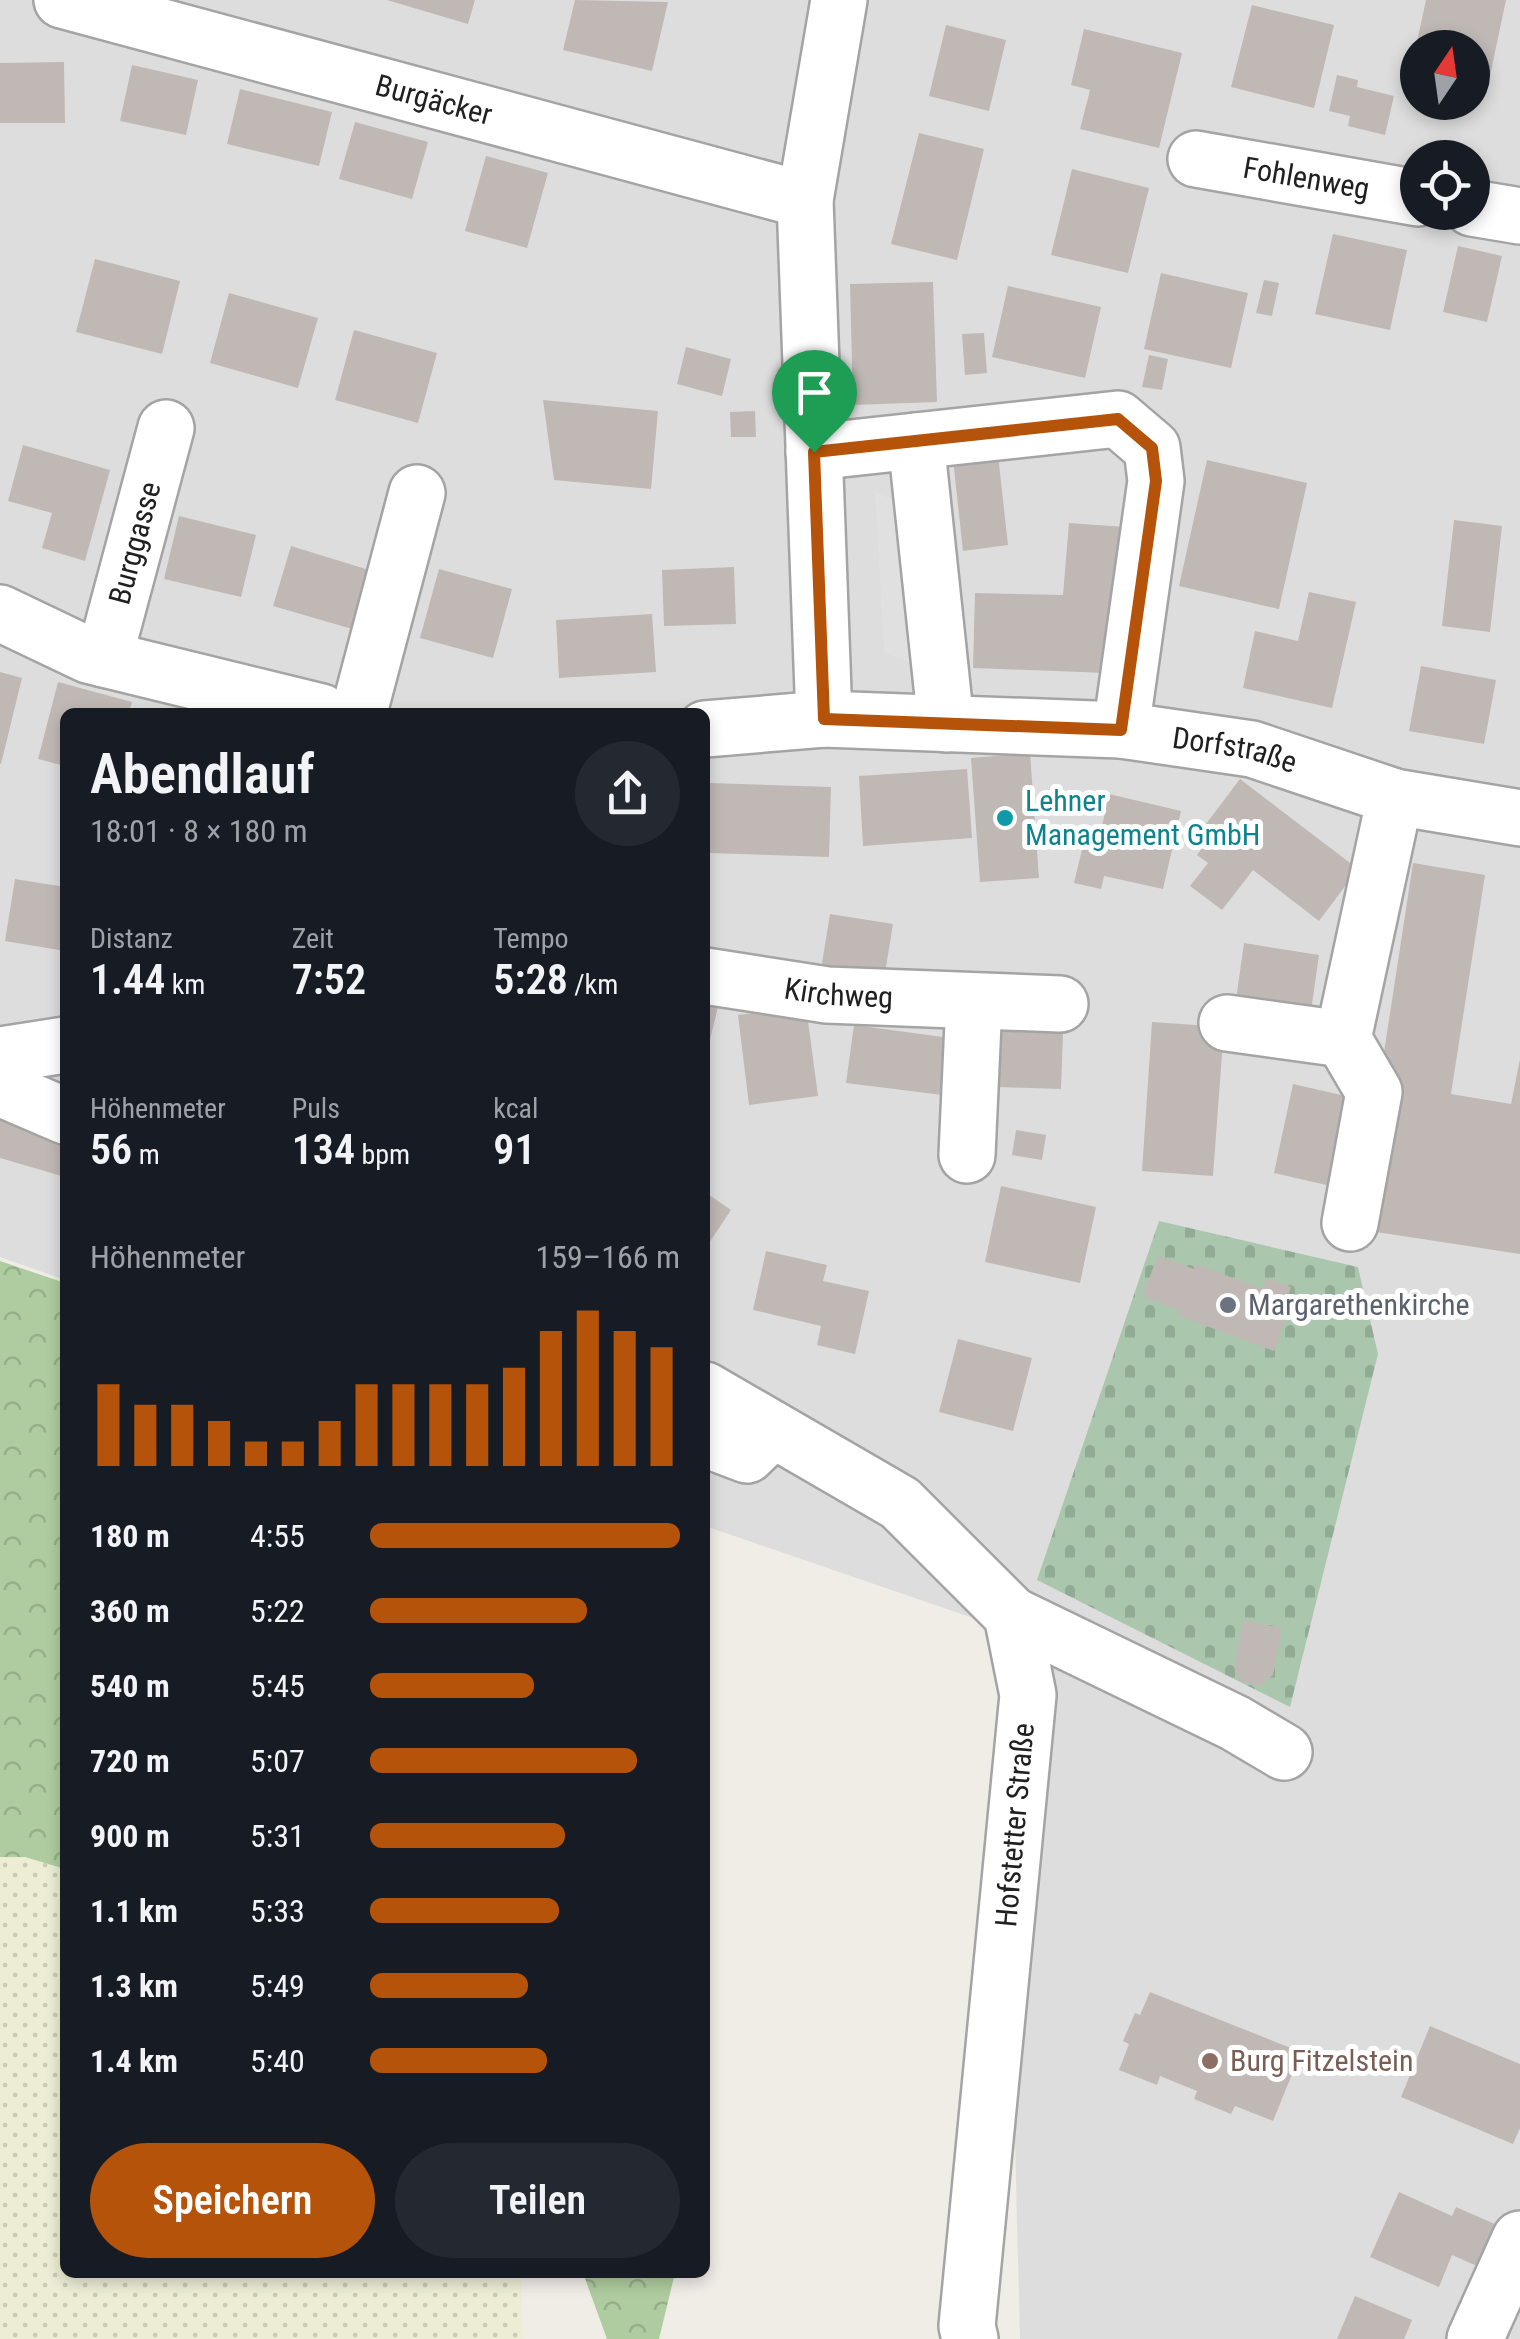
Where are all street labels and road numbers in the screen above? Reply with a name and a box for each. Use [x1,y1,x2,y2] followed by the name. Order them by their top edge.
[372,67,496,132] street label: Burgäcker
[1241,150,1372,206] street label: Fohlenweg
[101,478,168,608] street label: Burggasse
[1170,720,1301,780] street label: Dorfstraße
[782,971,894,1015] street label: Kirchweg
[988,1721,1041,1928] street label: Hofstetter Straße

